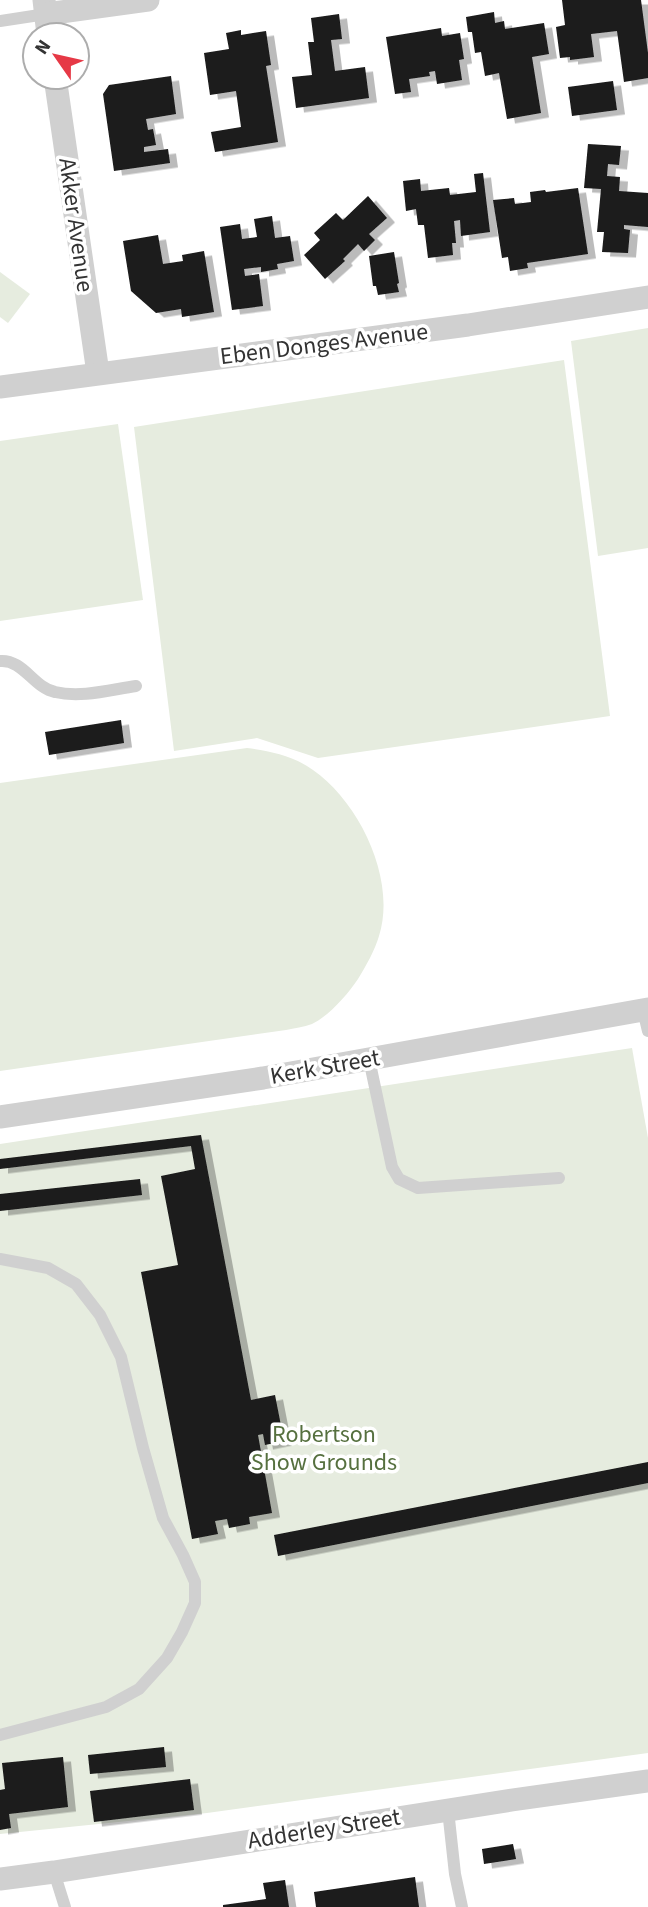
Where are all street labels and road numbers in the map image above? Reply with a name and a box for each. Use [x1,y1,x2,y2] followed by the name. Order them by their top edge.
[49,156,103,294] street label: Akker Avenue
[218,314,430,374] street label: Eben Donges Avenue
[267,1040,383,1094] street label: Kerk Street
[245,1800,403,1858] street label: Adderley Street

